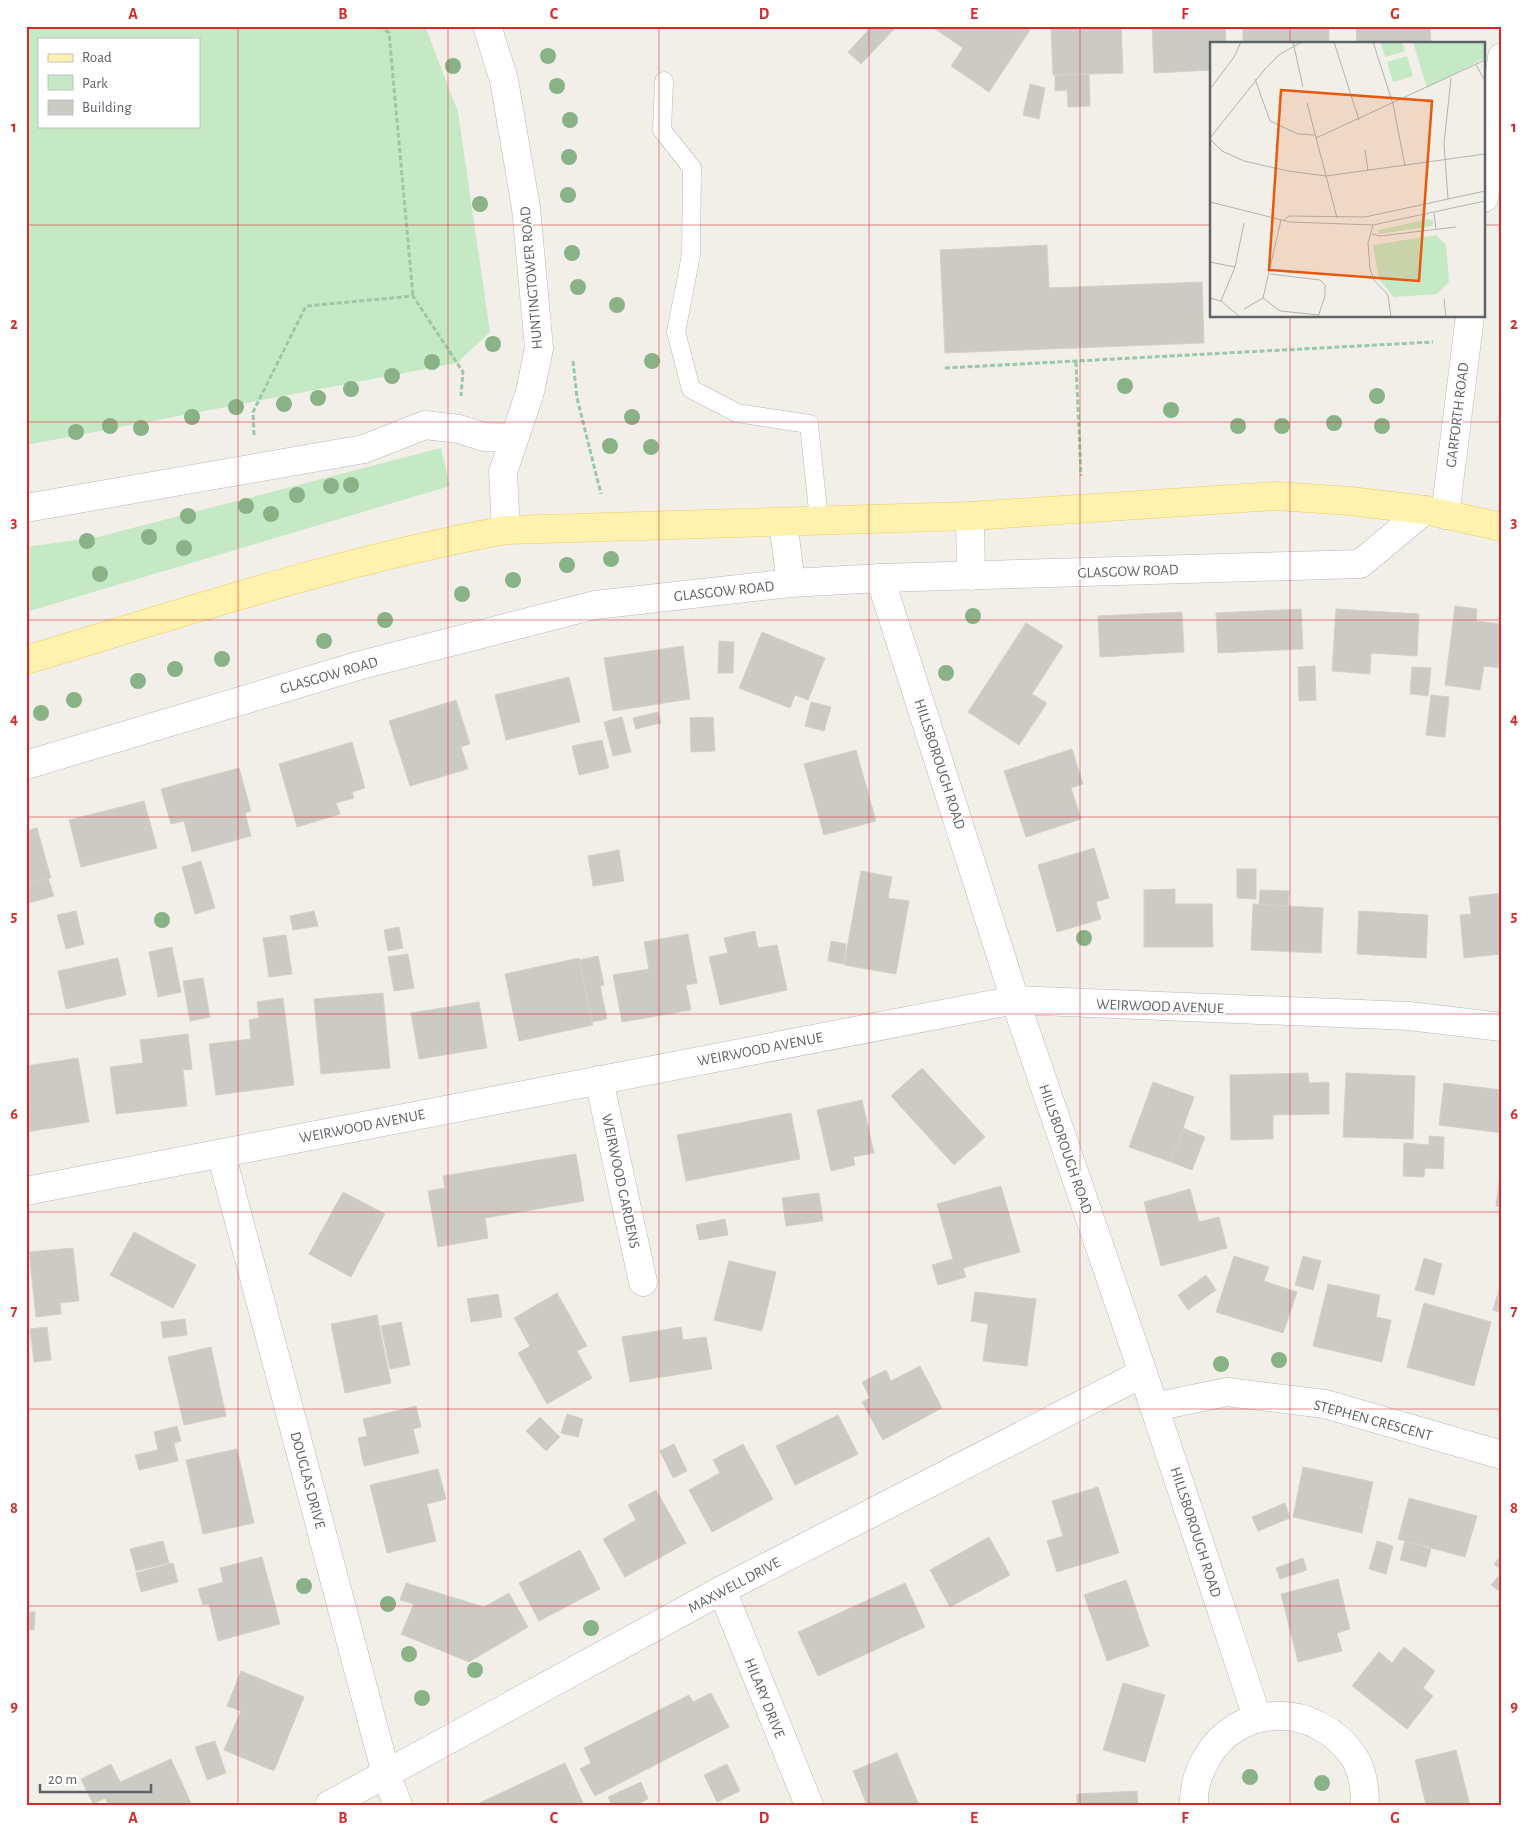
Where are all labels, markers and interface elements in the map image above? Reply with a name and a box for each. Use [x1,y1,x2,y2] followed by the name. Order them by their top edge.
[128,6,138,22] text: A
[338,6,348,22] text: B
[550,6,559,22] text: C
[759,6,770,22] text: D
[970,6,978,22] text: E
[1181,6,1189,22] text: F
[1390,6,1400,22] text: G
[38,38,200,128] legend
[1210,42,1486,318] inset map
[82,50,112,65] text: Road
[82,76,108,91] text: Park
[82,100,132,115] text: Building
[11,119,17,135] text: 1
[1511,119,1517,135] text: 1
[518,206,545,350] street label: HUNTINGTOWER ROAD
[10,316,18,332] text: 2
[1510,316,1518,332] text: 2
[1444,361,1471,468] street label: GARFORTH ROAD
[11,514,18,530] text: 3
[1511,514,1518,530] text: 3
[1077,562,1179,581] street label: GLASGOW ROAD
[673,579,775,604] street label: GLASGOW ROAD
[279,654,380,697] street label: GLASGOW ROAD
[911,697,968,831] street label: HILLSBOROUGH ROAD
[10,711,18,727] text: 4
[1510,711,1518,727] text: 4
[11,908,18,924] text: 5
[1511,908,1518,924] text: 5
[1096,997,1224,1016] street label: WEIRWOOD AVENUE
[696,1030,824,1069] street label: WEIRWOOD AVENUE
[1036,1082,1095,1216] street label: HILLSBOROUGH ROAD
[10,1106,18,1122] text: 6
[1510,1106,1518,1122] text: 6
[298,1107,426,1146] street label: WEIRWOOD AVENUE
[599,1112,642,1250] street label: WEIRWOOD GARDENS
[11,1303,18,1319] text: 7
[1511,1303,1518,1319] text: 7
[1312,1397,1434,1444] street label: STEPHEN CRESCENT
[287,1430,328,1530] street label: DOUGLAS DRIVE
[1167,1465,1224,1599] street label: HILLSBOROUGH ROAD
[10,1500,18,1516] text: 8
[1510,1500,1518,1516] text: 8
[686,1555,783,1616] street label: MAXWELL DRIVE
[742,1656,787,1740] street label: HILARY DRIVE
[10,1698,18,1714] text: 9
[1510,1698,1518,1714] text: 9
[40,1761,151,1793] scale bar
[48,1772,77,1787] text: 20 m
[128,1810,138,1826] text: A
[338,1810,348,1826] text: B
[550,1810,559,1826] text: C
[759,1810,770,1826] text: D
[970,1810,978,1826] text: E
[1181,1810,1189,1826] text: F
[1390,1810,1400,1826] text: G

